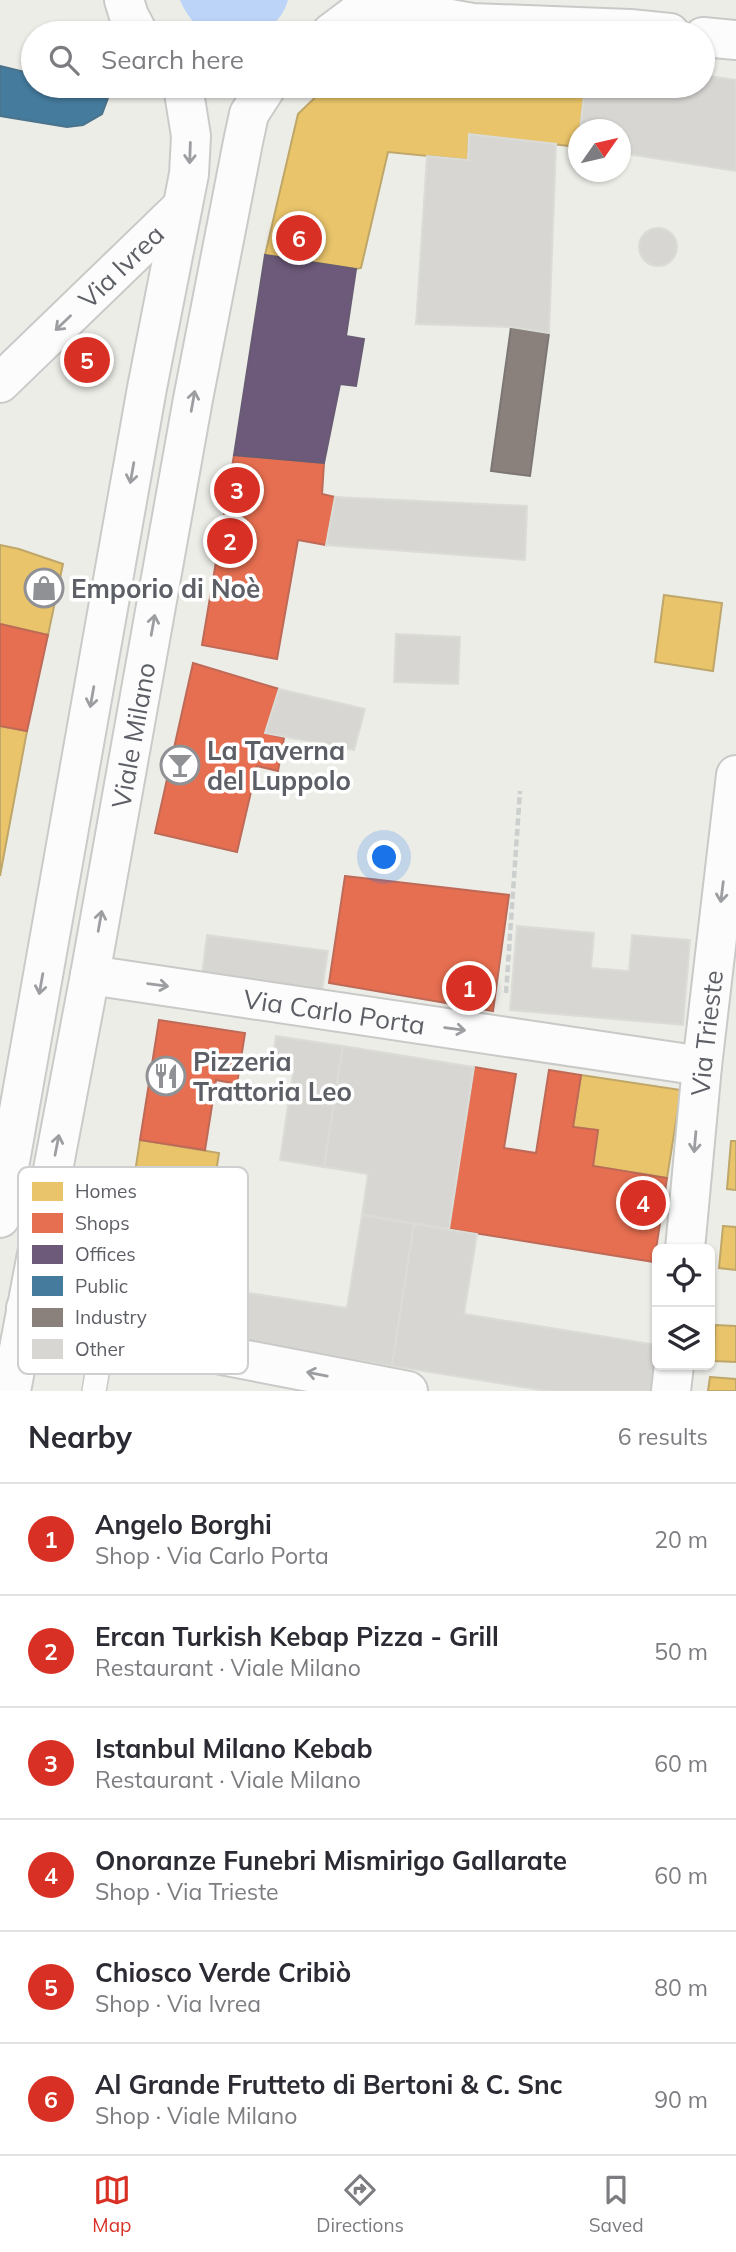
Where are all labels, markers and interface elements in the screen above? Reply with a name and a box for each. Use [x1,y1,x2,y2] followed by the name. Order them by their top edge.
[21,21,715,98] search box
[45,41,83,79] icon: search
[101,43,244,76] text: Search here
[568,119,631,182] north arrow
[184,141,197,164] one-way arrow
[276,212,322,264] pin: 6
[71,217,170,315] street label: Via Ivrea
[54,314,71,331] one-way arrow
[64,334,110,386] pin: 5
[186,390,200,413] one-way arrow
[125,461,138,484] one-way arrow
[214,464,260,516] pin: 3
[207,515,253,567] pin: 2
[23,567,65,609] shop icon: Emporio di Noè
[71,572,260,605] place label: Emporio di Noè
[146,614,160,637] one-way arrow
[104,660,162,811] street label: Viale Milano
[85,685,98,708] one-way arrow
[207,734,351,797] place label: La Taverna del Luppolo
[159,744,201,786] bar icon: La Taverna del Luppolo
[367,840,401,874] your location
[716,880,729,903] one-way arrow
[94,911,107,933] one-way arrow
[446,962,492,1014] pin: 1
[683,968,730,1097] street label: Via Trieste
[34,972,47,995] one-way arrow
[146,979,169,992] one-way arrow
[241,982,427,1041] street label: Via Carlo Porta
[444,1023,466,1036] one-way arrow
[193,1045,352,1108] place label: Pizzeria Trattoria Leo
[145,1055,187,1097] restaurant icon: Pizzeria Trattoria Leo
[688,1130,701,1153] one-way arrow
[51,1134,64,1157] one-way arrow
[18,1167,248,1374] legend
[620,1177,666,1229] pin: 4
[75,1179,137,1203] text: Homes
[75,1211,130,1235] text: Shops
[75,1242,136,1266] text: Offices
[652,1244,715,1370] map controls
[652,1244,715,1307] button: locate
[75,1274,128,1298] text: Public
[75,1305,147,1329] text: Industry
[652,1307,715,1370] button: layers
[75,1337,125,1361] text: Other
[306,1366,329,1380] one-way arrow
[28,1418,132,1456] text: Nearby
[618,1422,708,1451] text: 6 results
[95,1508,272,1541] text: Angelo Borghi
[44,1525,58,1554] text: 1
[654,1525,708,1554] text: 20 m
[95,1541,329,1570] text: Shop · Via Carlo Porta
[95,1620,499,1653] text: Ercan Turkish Kebap Pizza - Grill
[44,1637,58,1666] text: 2
[654,1637,708,1666] text: 50 m
[95,1653,361,1682] text: Restaurant · Viale Milano
[95,1732,373,1765] text: Istanbul Milano Kebab
[44,1749,58,1778] text: 3
[654,1749,708,1778] text: 60 m
[95,1765,361,1794] text: Restaurant · Viale Milano
[95,1844,567,1877] text: Onoranze Funebri Mismirigo Gallarate
[44,1861,58,1890] text: 4
[654,1861,708,1890] text: 60 m
[95,1877,279,1906] text: Shop · Via Trieste
[95,1956,351,1989] text: Chiosco Verde Cribiò
[44,1973,58,2002] text: 5
[654,1973,708,2002] text: 80 m
[95,1989,261,2018] text: Shop · Via Ivrea
[95,2068,563,2101] text: Al Grande Frutteto di Bertoni & C. Snc
[44,2085,58,2114] text: 6
[654,2085,708,2114] text: 90 m
[95,2101,297,2130] text: Shop · Viale Milano
[92,2171,131,2237] tab: Map
[316,2171,404,2237] tab: Directions
[589,2171,644,2237] tab: Saved

